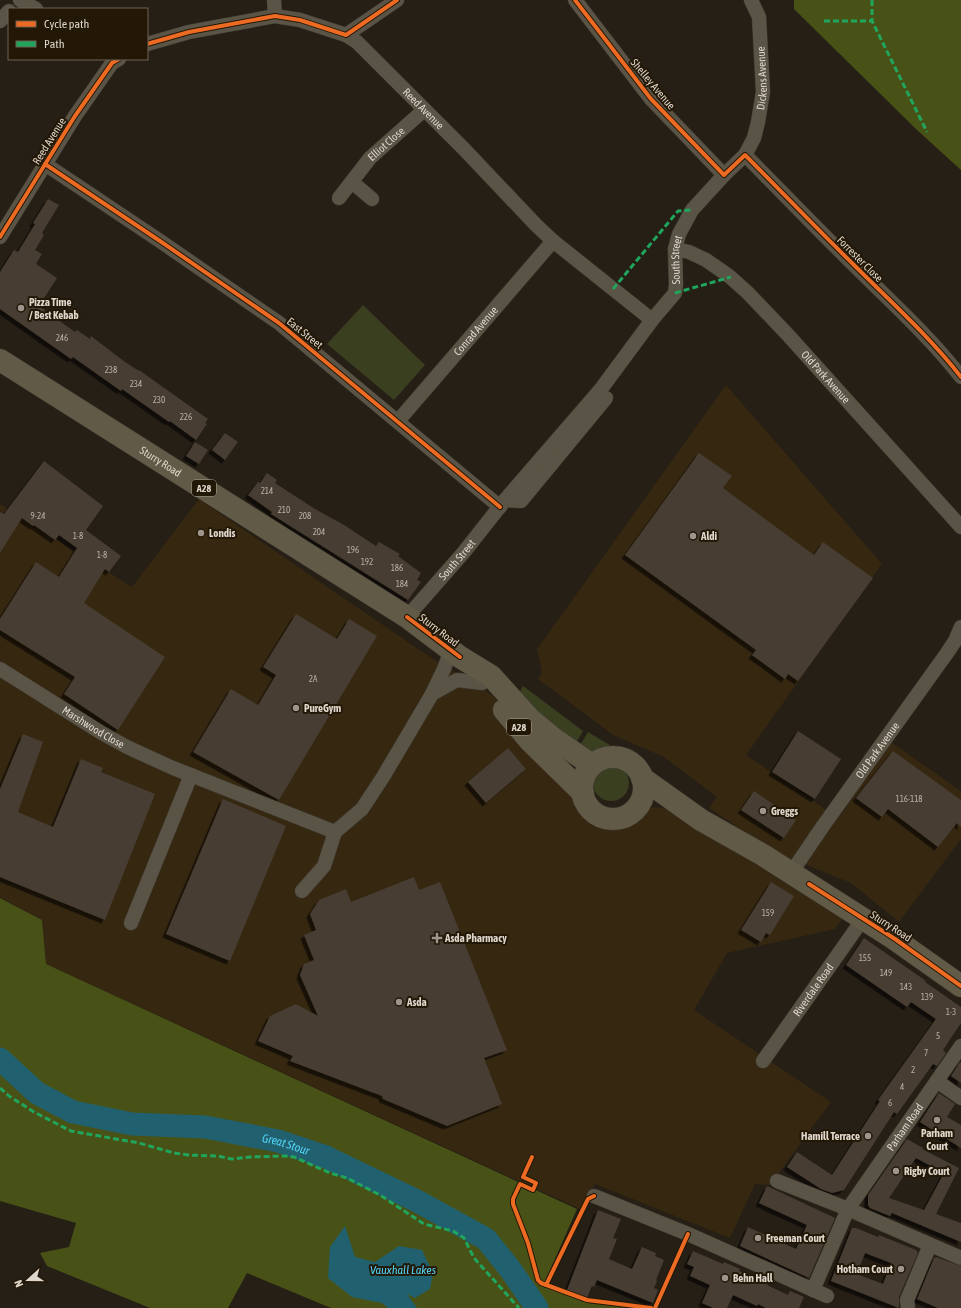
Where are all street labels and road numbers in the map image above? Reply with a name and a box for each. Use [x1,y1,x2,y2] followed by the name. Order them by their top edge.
[754,46,769,111] street label: Dickens Avenue
[628,56,678,112] street label: Shelley Avenue
[401,86,446,131] street label: Reed Avenue
[30,116,68,166] street label: Reed Avenue
[365,124,407,163] street label: Elliot Close
[669,234,684,285] street label: South Street
[835,234,885,284] street label: Forrester Close
[451,304,500,358] street label: Conrad Avenue
[285,315,325,351] street label: East Street
[799,348,852,406] street label: Old Park Avenue
[138,444,184,479] street label: Sturry Road
[192,480,216,496] road number: A28
[436,537,478,582] street label: South Street
[417,611,461,649] street label: Sturry Road
[60,704,127,750] street label: Marshwood Close
[507,719,531,735] road number: A28
[853,720,901,781] street label: Old Park Avenue
[868,908,914,944] street label: Sturry Road
[791,961,836,1018] street label: Riverdale Road
[884,1101,925,1153] street label: Parham Road

